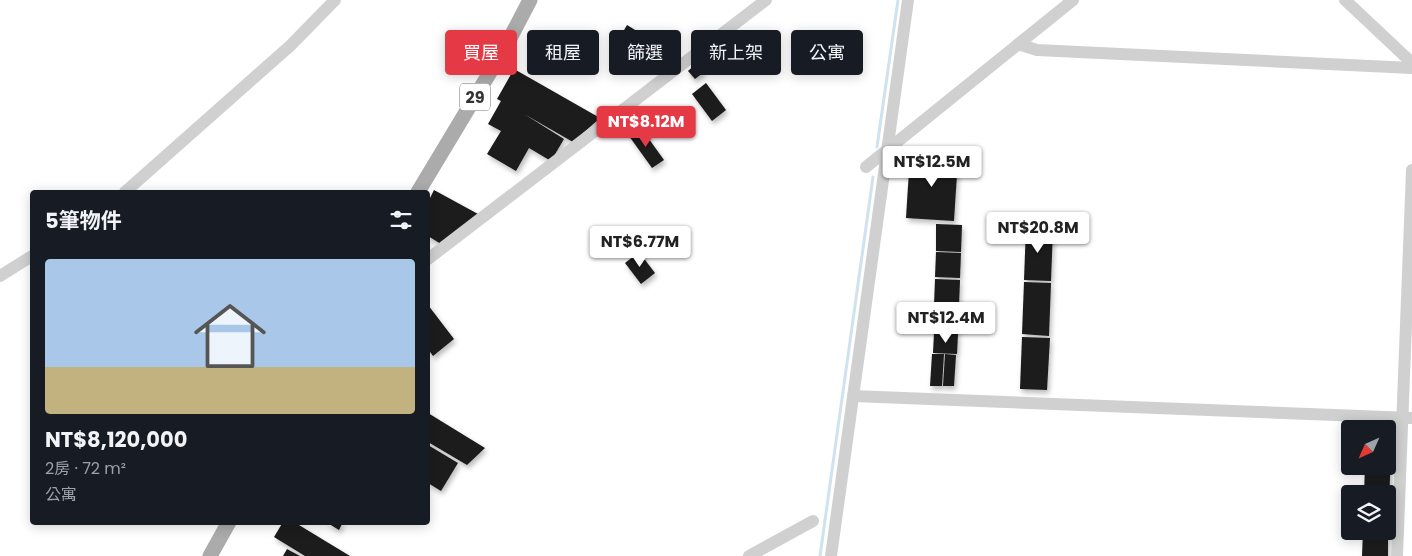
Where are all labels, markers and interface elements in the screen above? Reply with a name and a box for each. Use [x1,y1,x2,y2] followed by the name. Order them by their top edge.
[445,30,517,75] chip: 買屋
[527,30,599,75] chip: 租屋
[609,30,681,75] chip: 篩選
[691,30,781,75] chip: 新上架
[791,30,863,75] chip: 公寓
[460,84,490,110] road number: 29
[594,106,698,148] pin: NT$8.12M
[608,110,684,133] text: NT$8.12M
[880,146,984,188] pin: NT$12.5M
[894,150,970,173] text: NT$12.5M
[45,206,122,235] text: 5筆物件
[387,206,415,234] icon: filters
[986,212,1090,254] pin: NT$20.8M
[997,216,1079,239] text: NT$20.8M
[588,226,692,268] pin: NT$6.77M
[601,230,679,253] text: NT$6.77M
[185,291,275,381] icon: home
[894,302,998,344] pin: NT$12.4M
[907,306,985,329] text: NT$12.4M
[1341,420,1396,475] north arrow
[1341,420,1396,540] map controls
[45,425,187,454] text: NT$8,120,000
[45,457,126,480] text: 2房 · 72 m²
[45,483,77,506] text: 公寓
[1341,485,1396,540] button: layers

